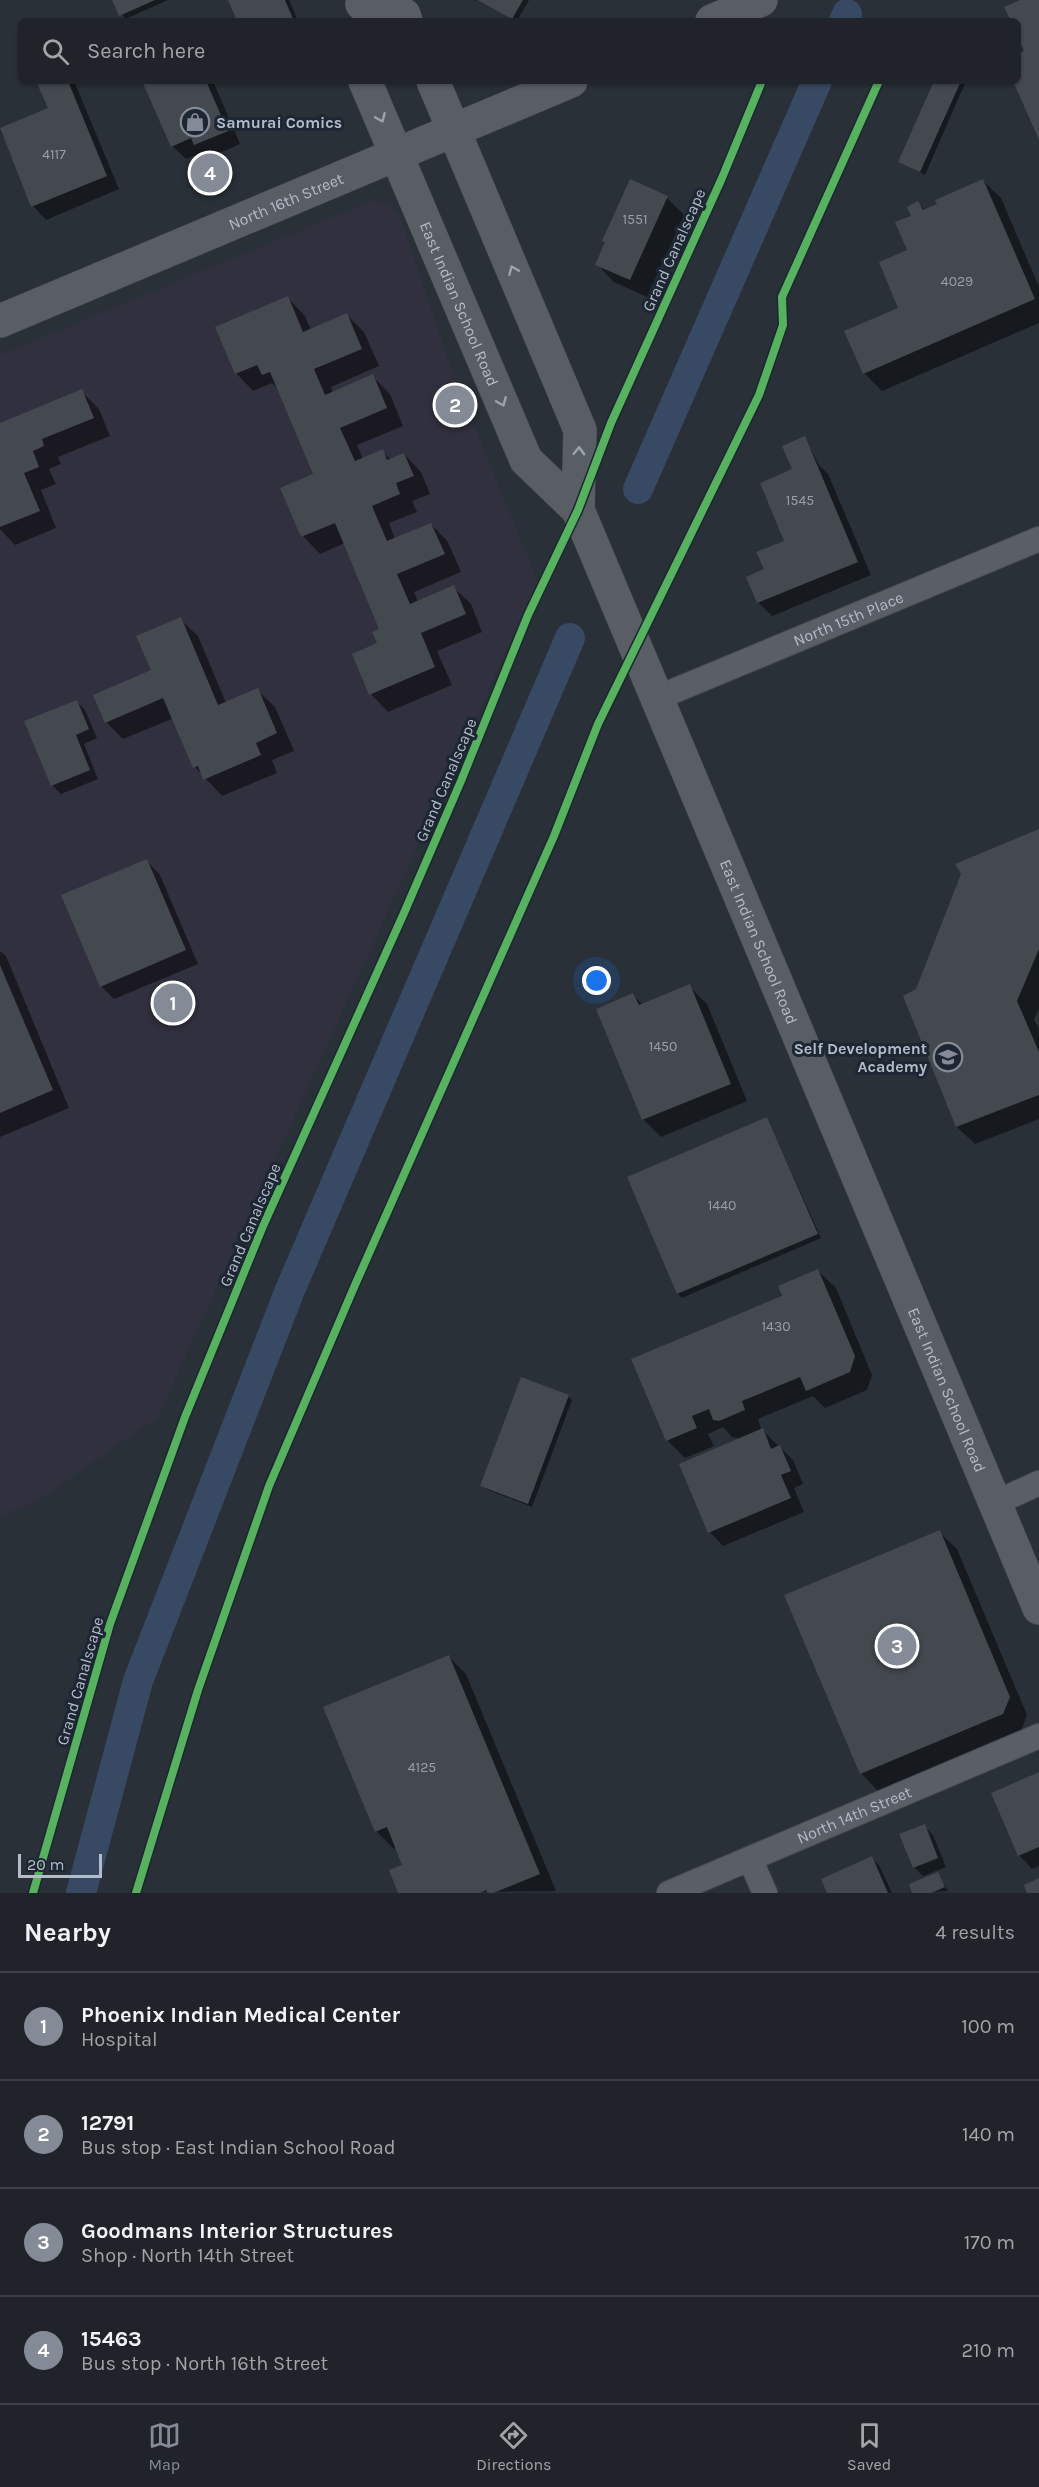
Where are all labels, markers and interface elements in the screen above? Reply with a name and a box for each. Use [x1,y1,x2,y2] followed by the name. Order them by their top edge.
[18,18,1021,84] search box
[39,35,72,68] icon: search
[87,38,205,64] text: Search here
[179,106,211,138] shop icon: Samurai Comics
[374,112,386,123] one-way arrow
[216,113,342,132] place label: Samurai Comics
[42,146,66,163] house number: 4117
[190,150,230,195] pin: 4
[225,168,346,233] street label: North 16th Street
[638,186,710,314] street label: Grand Canalscape
[622,211,648,228] house number: 1551
[416,219,503,389] street label: East Indian School Road
[508,265,520,276] one-way arrow
[941,273,973,290] house number: 4029
[436,382,474,428] pin: 2
[494,396,506,407] one-way arrow
[573,447,586,456] one-way arrow
[786,492,814,509] house number: 1545
[790,587,906,650] street label: North 15th Place
[411,715,481,845] street label: Grand Canalscape
[716,856,802,1027] street label: East Indian School Road
[582,966,611,995] your location
[154,980,192,1026] pin: 1
[649,1038,677,1055] house number: 1450
[794,1039,927,1076] place label: Self Development Academy
[932,1041,964,1073] school or university icon: Self Development Academy
[215,1160,285,1290] street label: Grand Canalscape
[708,1197,736,1214] house number: 1440
[904,1304,990,1475] street label: East Indian School Road
[761,1318,791,1335] house number: 1430
[53,1615,107,1747] street label: Grand Canalscape
[878,1624,916,1668] pin: 3
[408,1759,436,1776] house number: 4125
[794,1782,914,1847] street label: North 14th Street
[18,1851,102,1878] scale bar
[27,1855,65,1874] text: 20 m
[24,1917,111,1948] text: Nearby
[935,1921,1015,1944] text: 4 results
[81,2002,400,2028] text: Phoenix Indian Medical Center
[40,2015,47,2038] text: 1
[961,2015,1015,2038] text: 100 m
[81,2028,158,2051] text: Hospital
[81,2110,134,2136] text: 12791
[37,2123,50,2146] text: 2
[962,2123,1015,2146] text: 140 m
[81,2136,396,2159] text: Bus stop · East Indian School Road
[81,2218,393,2244] text: Goodmans Interior Structures
[37,2231,50,2254] text: 3
[964,2231,1015,2254] text: 170 m
[81,2244,294,2267] text: Shop · North 14th Street
[81,2326,142,2352] text: 15463
[38,2339,49,2362] text: 4
[961,2339,1015,2362] text: 210 m
[81,2352,328,2375] text: Bus stop · North 16th Street
[148,2419,181,2474] tab: Map
[476,2419,551,2474] tab: Directions
[847,2419,891,2474] tab: Saved

